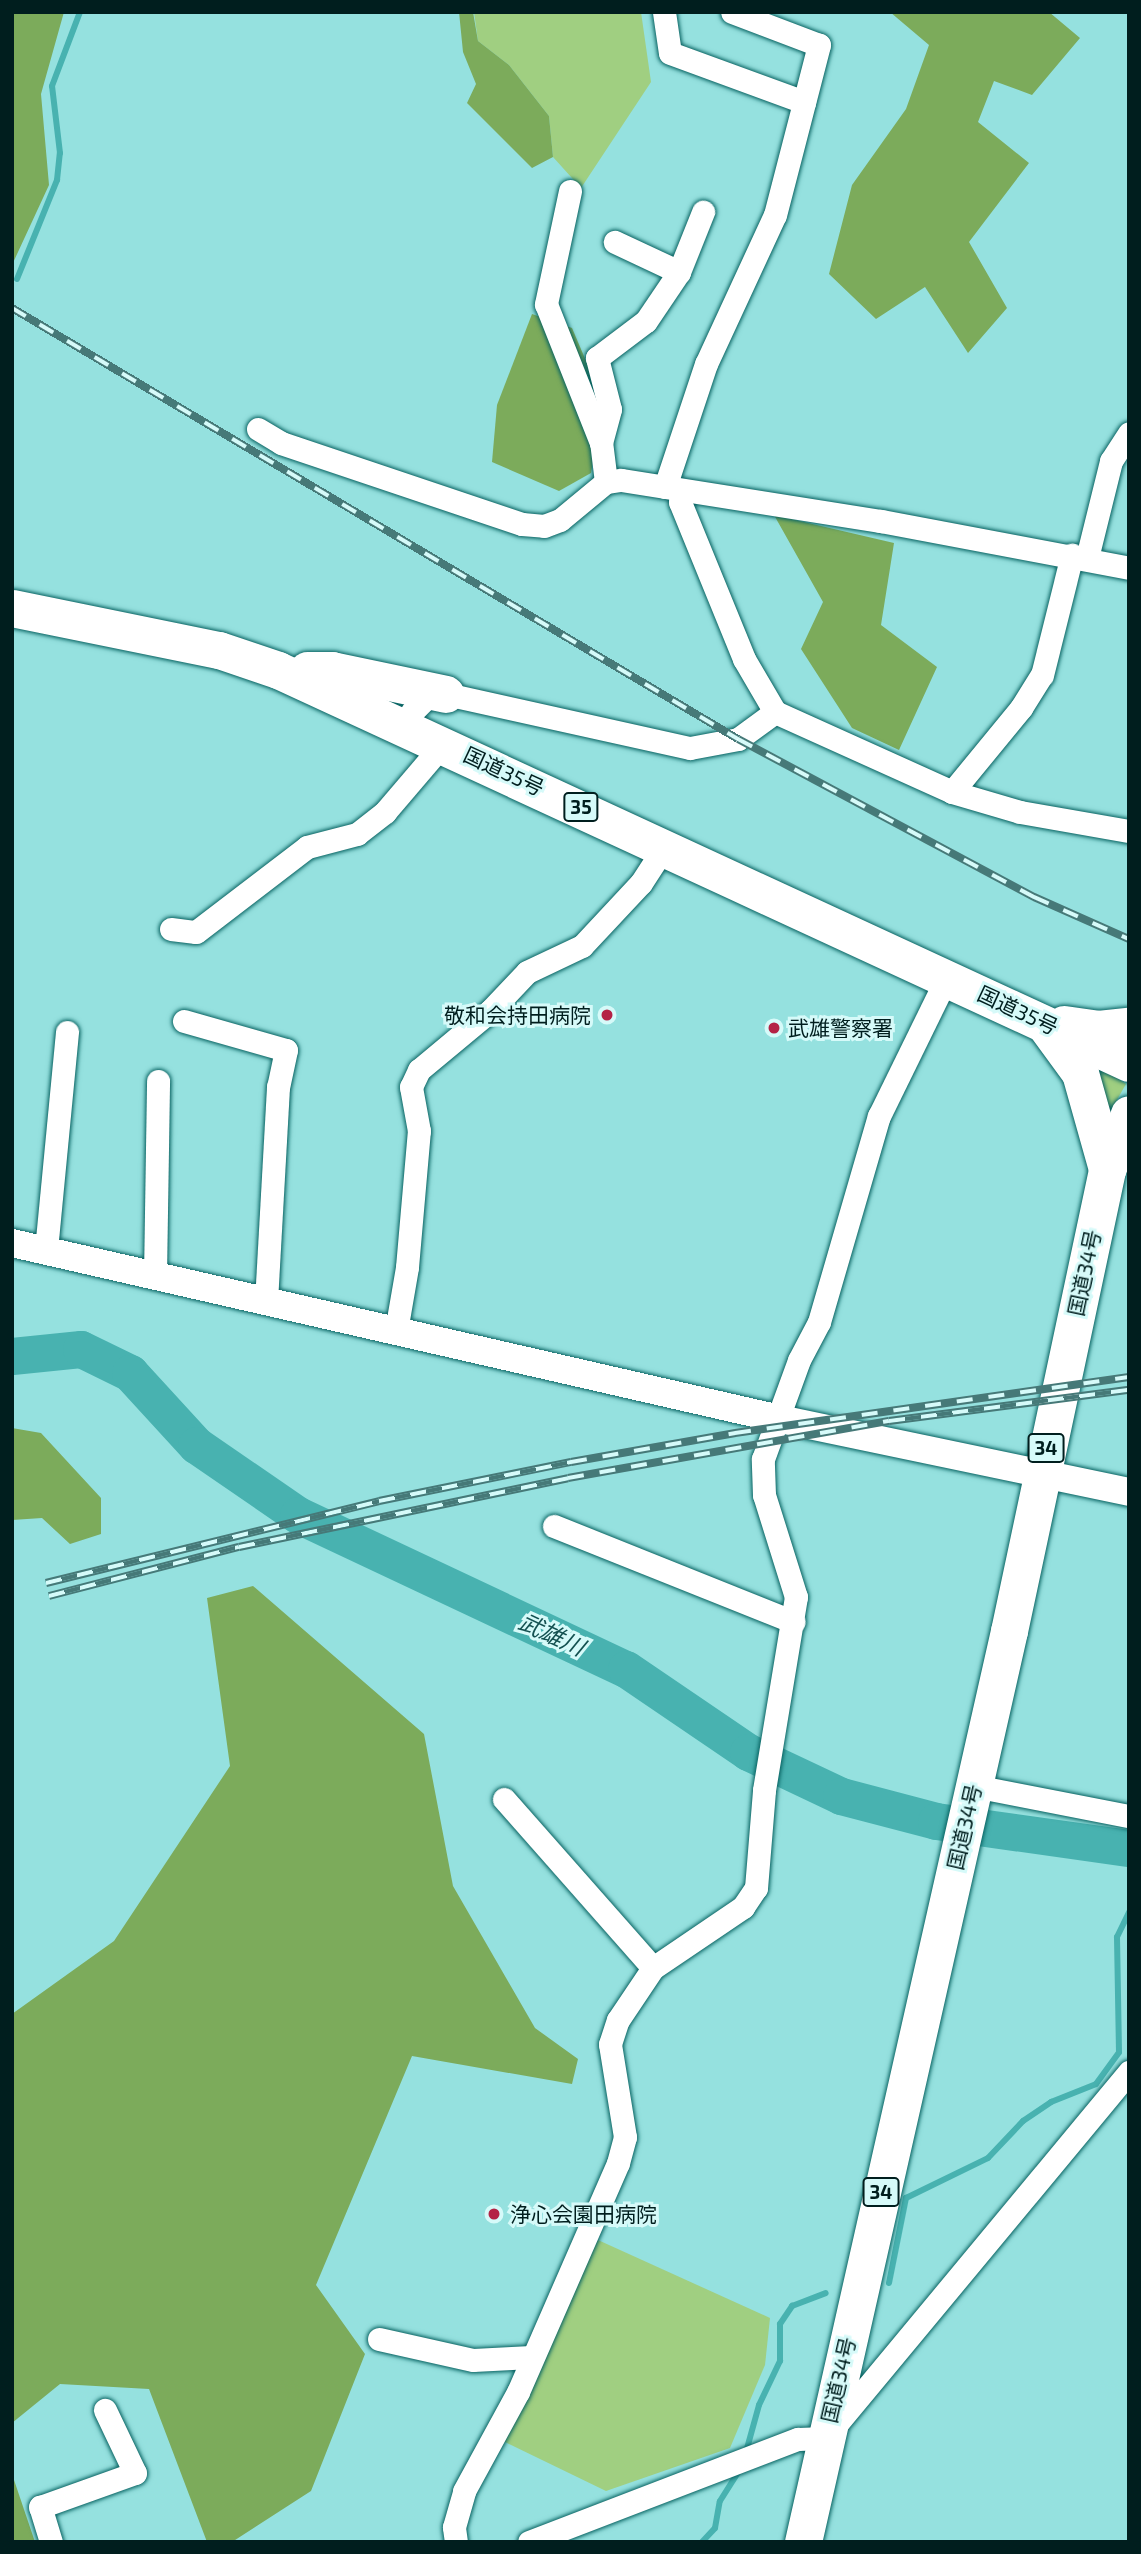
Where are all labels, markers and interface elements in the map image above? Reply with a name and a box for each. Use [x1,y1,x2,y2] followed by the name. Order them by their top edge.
[460,741,548,801] street label: 国道35号
[562,792,600,822] road number: 35
[974,980,1062,1040] street label: 国道35号
[444,1002,591,1028] place label: 敬和会持田病院
[597,1005,617,1025] marker: 敬和会持田病院
[788,1015,893,1041] place label: 武雄警察署
[766,1020,782,1036] marker: 武雄警察署
[1063,1228,1105,1318] street label: 国道34号
[1027,1432,1065,1464] road number: 34
[515,1607,589,1661] water label: 武雄川
[942,1781,986,1873] street label: 国道34号
[862,2176,900,2208] road number: 34
[510,2201,657,2227] place label: 浄心会園田病院
[484,2204,504,2224] marker: 浄心会園田病院
[816,2334,860,2426] street label: 国道34号

